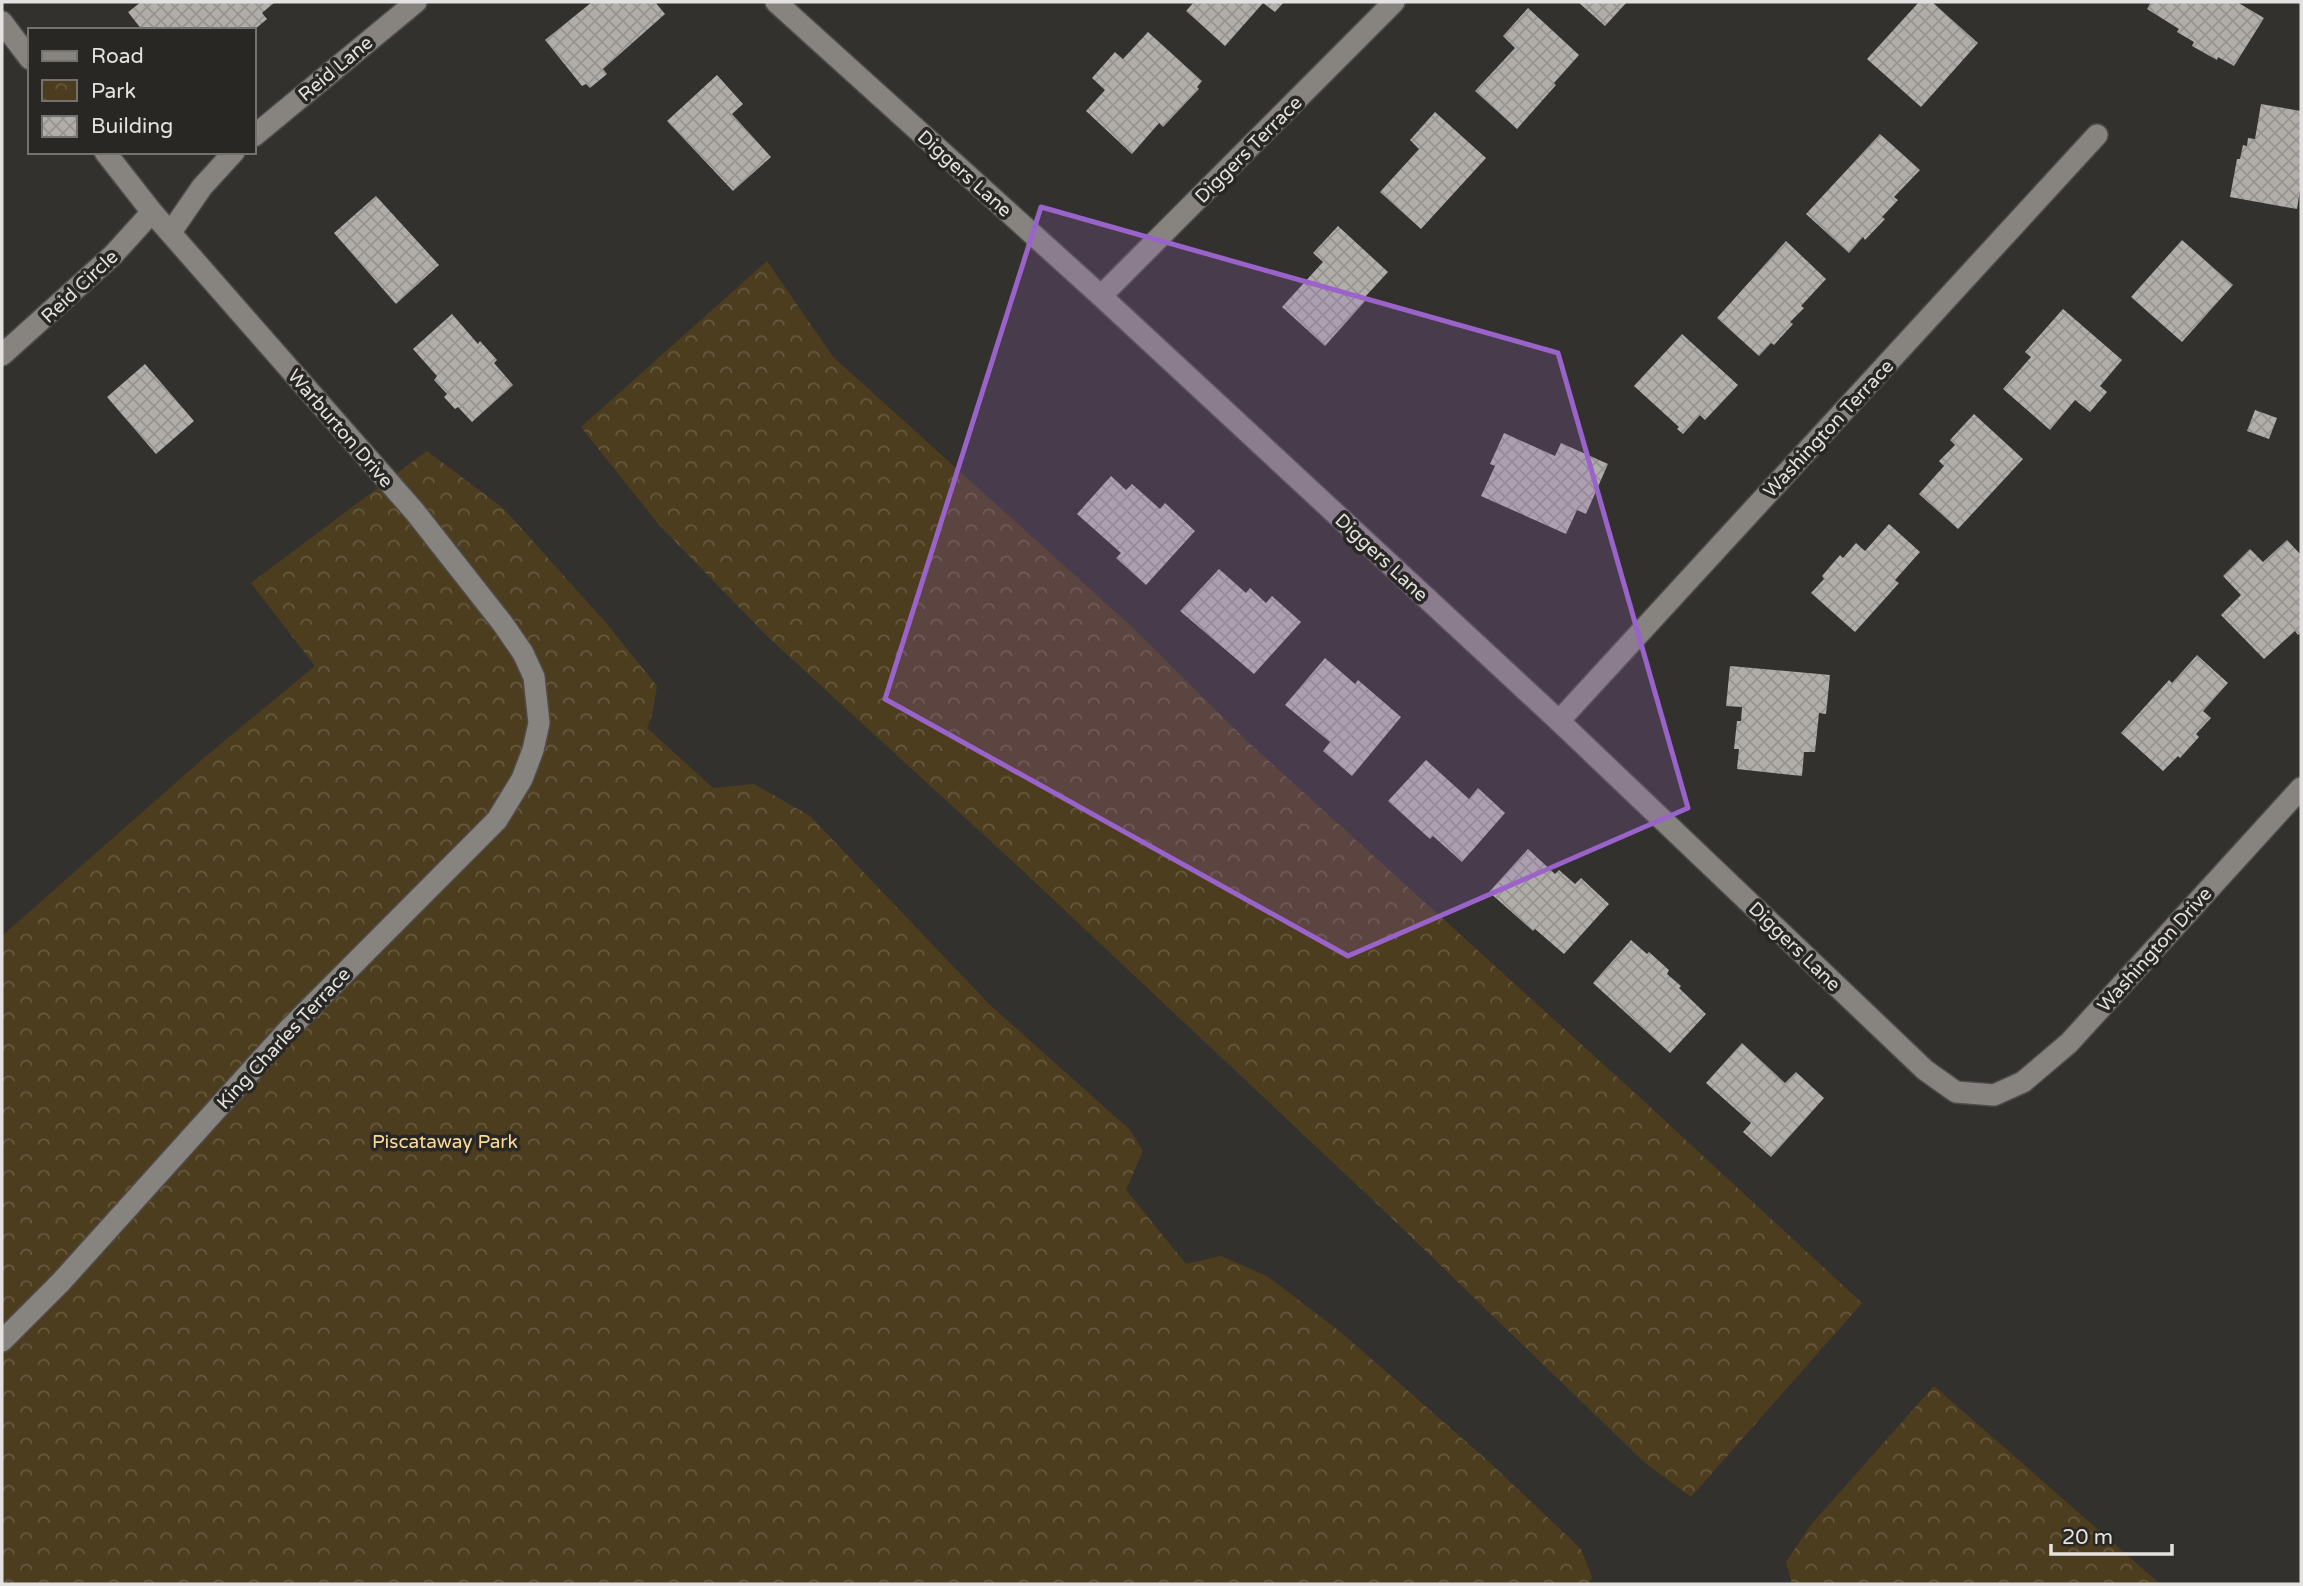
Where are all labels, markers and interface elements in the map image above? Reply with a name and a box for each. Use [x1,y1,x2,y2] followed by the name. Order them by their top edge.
[28,28,256,154] legend
[294,31,377,106] street label: Reid Lane
[91,44,144,69] text: Road
[91,79,136,104] text: Park
[1191,92,1307,208] street label: Diggers Terrace
[91,114,173,139] text: Building
[913,126,1016,222] street label: Diggers Lane
[37,246,122,328] street label: Reid Circle
[1759,355,1898,502] street label: Washington Terrace
[283,365,398,492] street label: Warburton Drive
[1330,509,1432,606] street label: Diggers Lane
[2093,883,2216,1017] street label: Washington Drive
[1744,898,1845,996] street label: Diggers Lane
[212,963,355,1114] street label: King Charles Terrace
[372,1131,518,1153] park label: Piscataway Park
[2051,1512,2172,1556] scale bar
[2062,1525,2113,1550] text: 20 m

